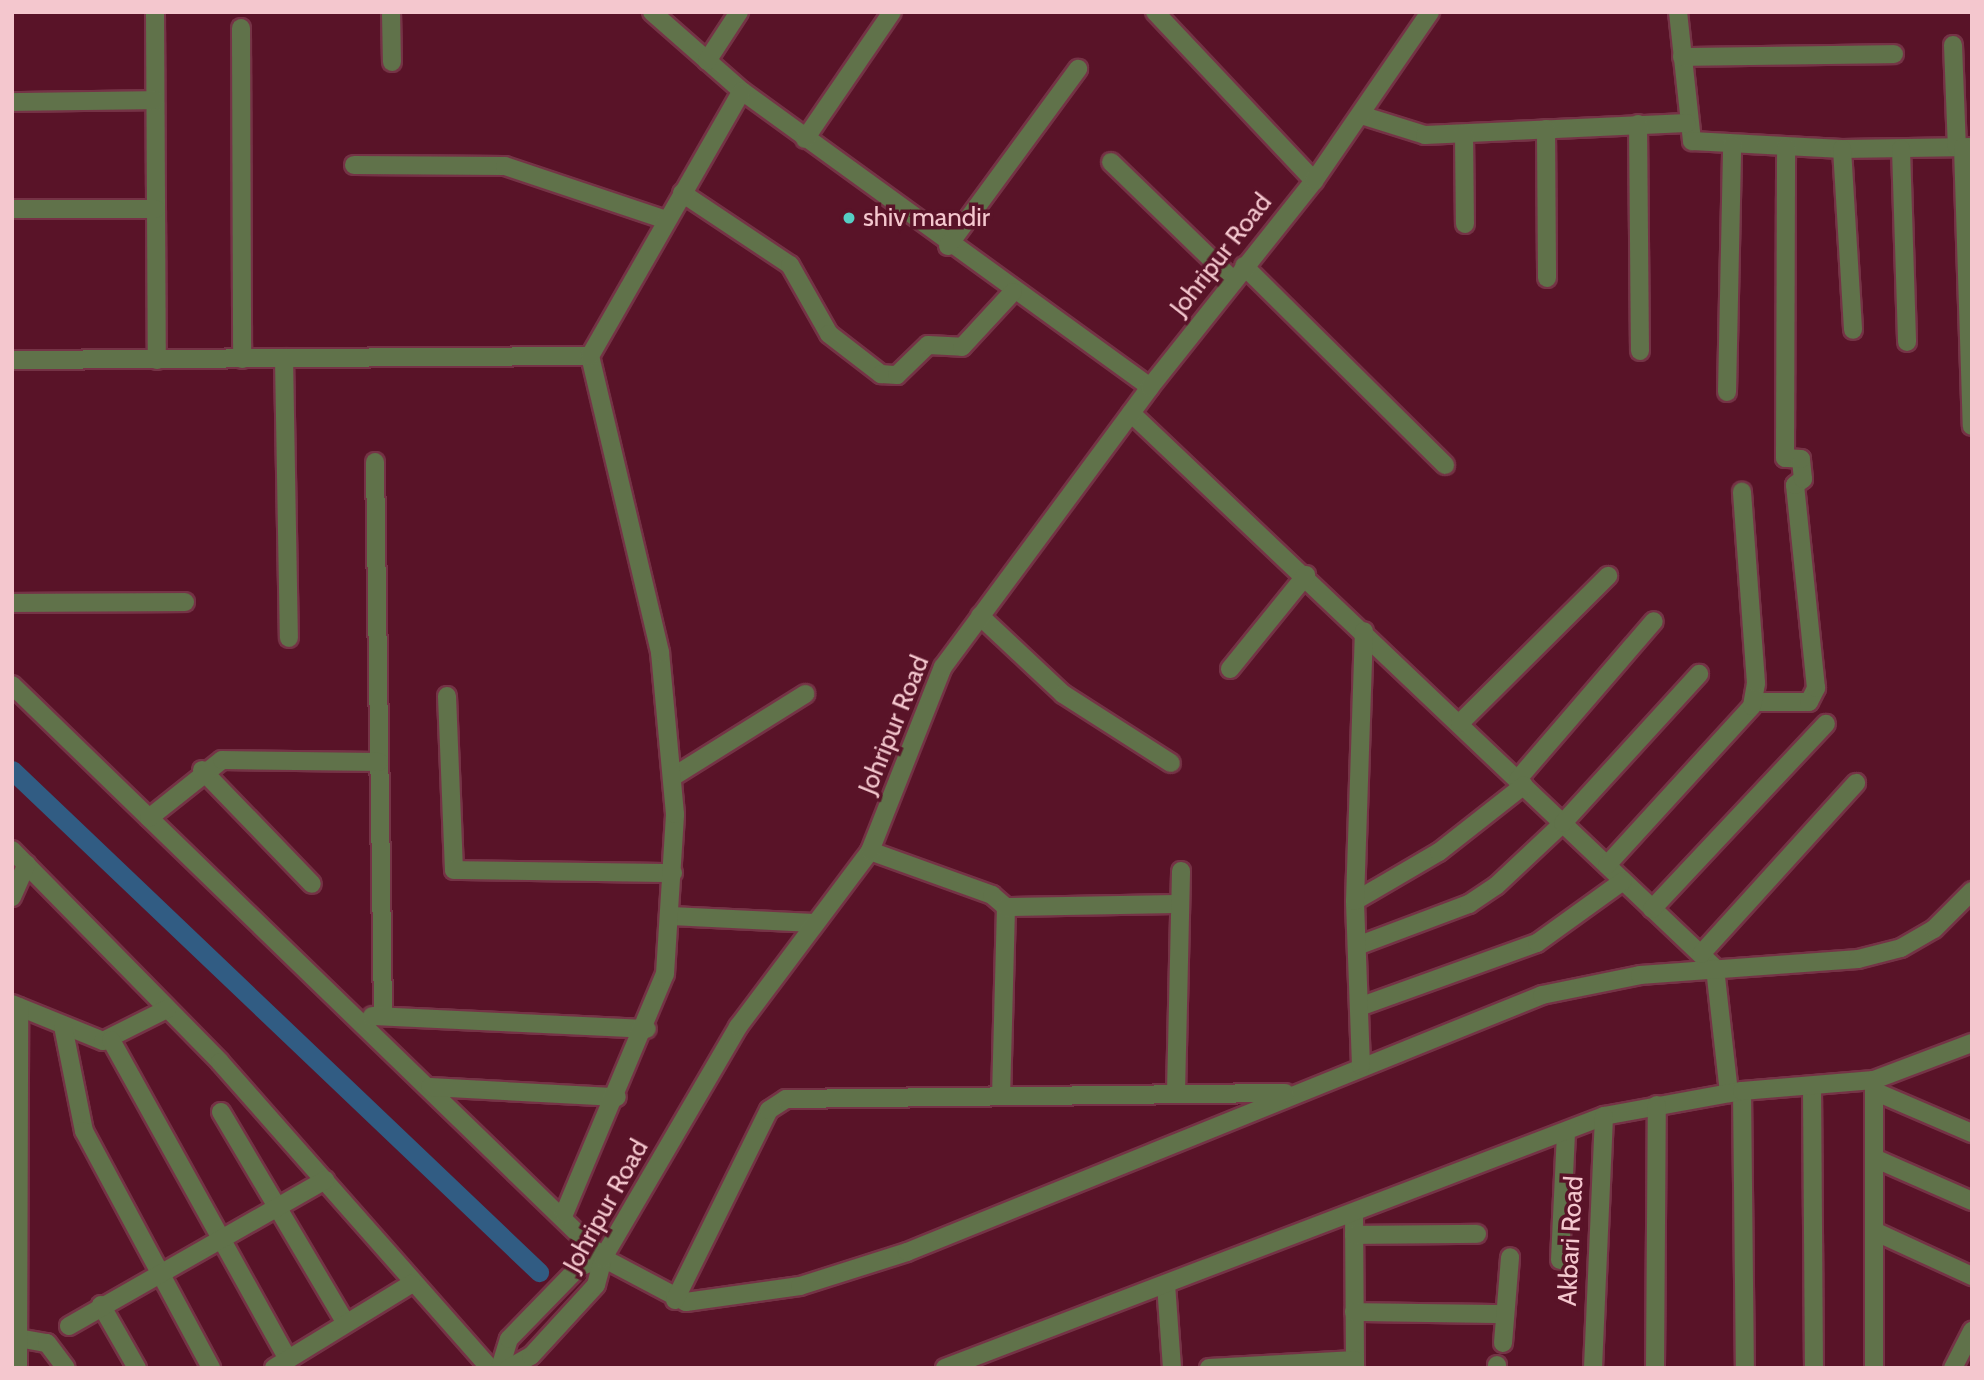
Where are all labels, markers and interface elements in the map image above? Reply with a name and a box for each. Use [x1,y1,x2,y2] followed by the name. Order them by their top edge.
[1163,187,1279,323] street label: Johripur Road
[863,202,990,234] place label: shiv mandir
[841,210,857,226] marker: shiv mandir
[852,651,936,799] street label: Johripur Road
[557,1134,655,1278] street label: Johripur Road
[1552,1175,1590,1307] street label: Akbari Road

